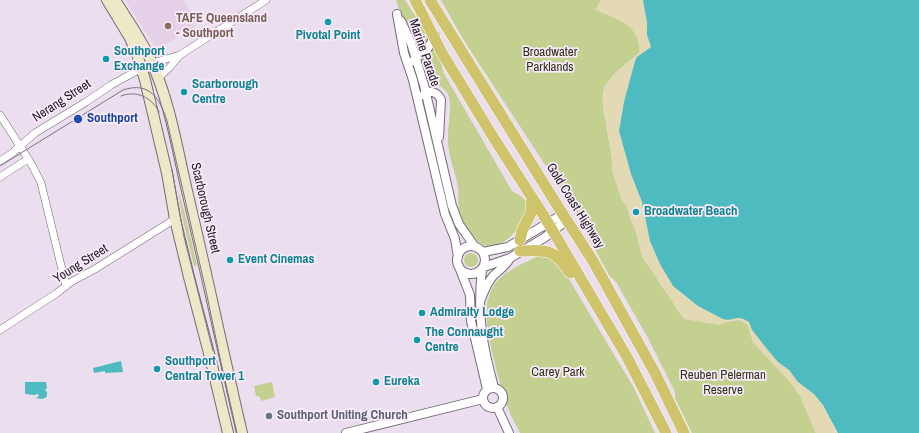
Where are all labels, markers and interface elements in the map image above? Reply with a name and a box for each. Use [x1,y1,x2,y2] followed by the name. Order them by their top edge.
[176,11,267,42] place label: TAFE Queensland - Southport
[323,17,333,27] marker: Pivotal Point
[405,17,443,89] street label: Marine Parade
[163,21,173,31] marker: TAFE Queensland - Southport
[296,28,360,44] place label: Pivotal Point
[114,44,165,75] place label: Southport Exchange
[523,45,577,76] park label: Broadwater Parklands
[101,54,111,64] marker: Southport Exchange
[30,76,94,126] street label: Nerang Street
[192,77,258,108] place label: Scarborough Centre
[179,87,189,97] marker: Scarborough Centre
[87,111,138,127] place label: Southport
[72,113,84,125] marker: Southport
[542,160,608,252] street label: Gold Coast Highway
[187,161,223,255] street label: Scarborough Street
[644,204,738,220] place label: Broadwater Beach
[631,207,641,217] marker: Broadwater Beach
[51,241,111,287] street label: Young Street
[238,252,314,268] place label: Event Cinemas
[225,255,235,265] marker: Event Cinemas
[430,305,514,321] place label: Admiralty Lodge
[417,308,427,318] marker: Admiralty Lodge
[425,325,503,356] place label: The Connaught Centre
[412,335,422,345] marker: The Connaught Centre
[165,354,244,385] place label: Southport Central Tower 1
[152,364,162,374] marker: Southport Central Tower 1
[531,365,585,381] park label: Carey Park
[680,368,766,399] park label: Reuben Pelerman Reserve
[384,374,420,390] place label: Eureka
[371,377,381,387] marker: Eureka
[277,408,408,424] place label: Southport Uniting Church
[264,411,274,421] marker: Southport Uniting Church

